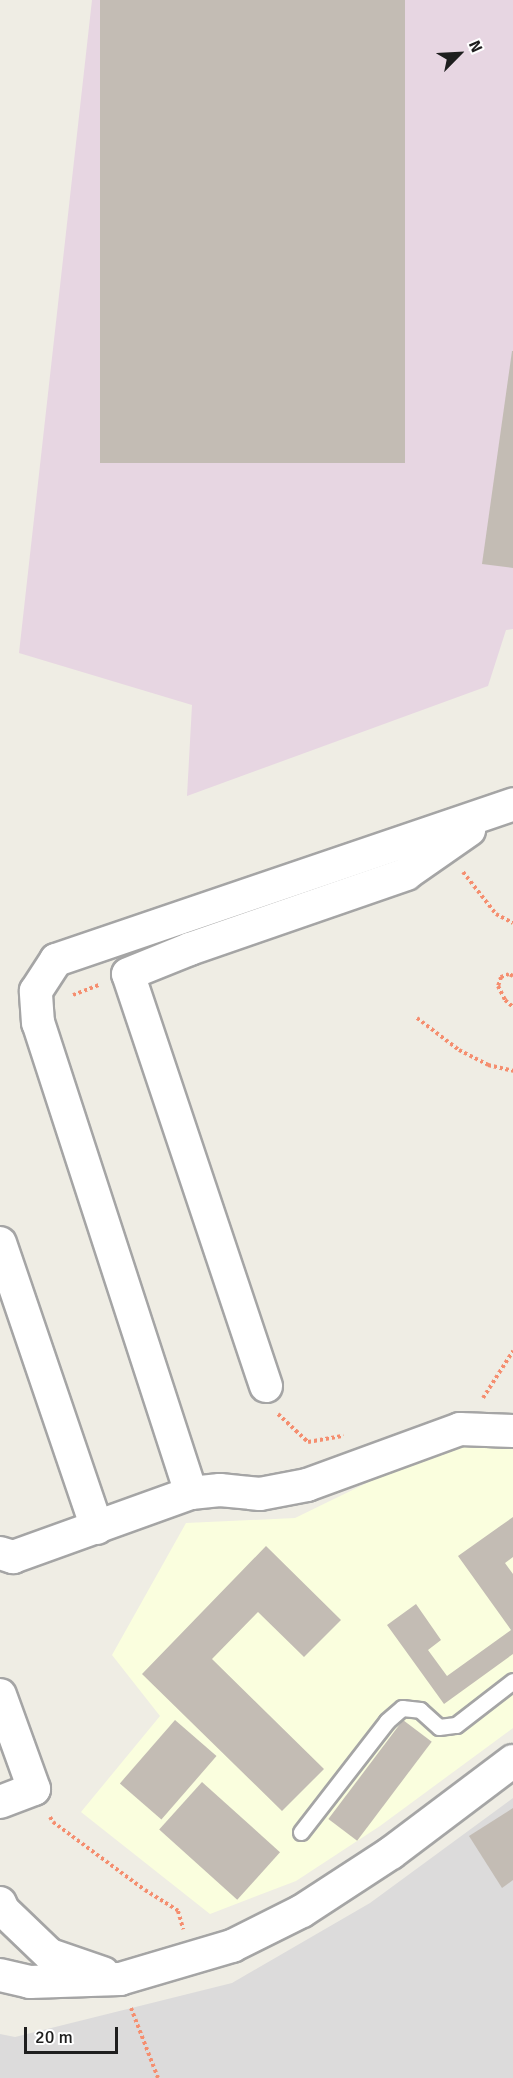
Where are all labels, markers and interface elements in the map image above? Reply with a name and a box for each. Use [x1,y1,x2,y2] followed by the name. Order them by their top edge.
[429,24,489,84] north arrow
[464,38,487,56] text: N
[27,2015,122,2053] scale bar
[35,2026,73,2048] text: 20 m

